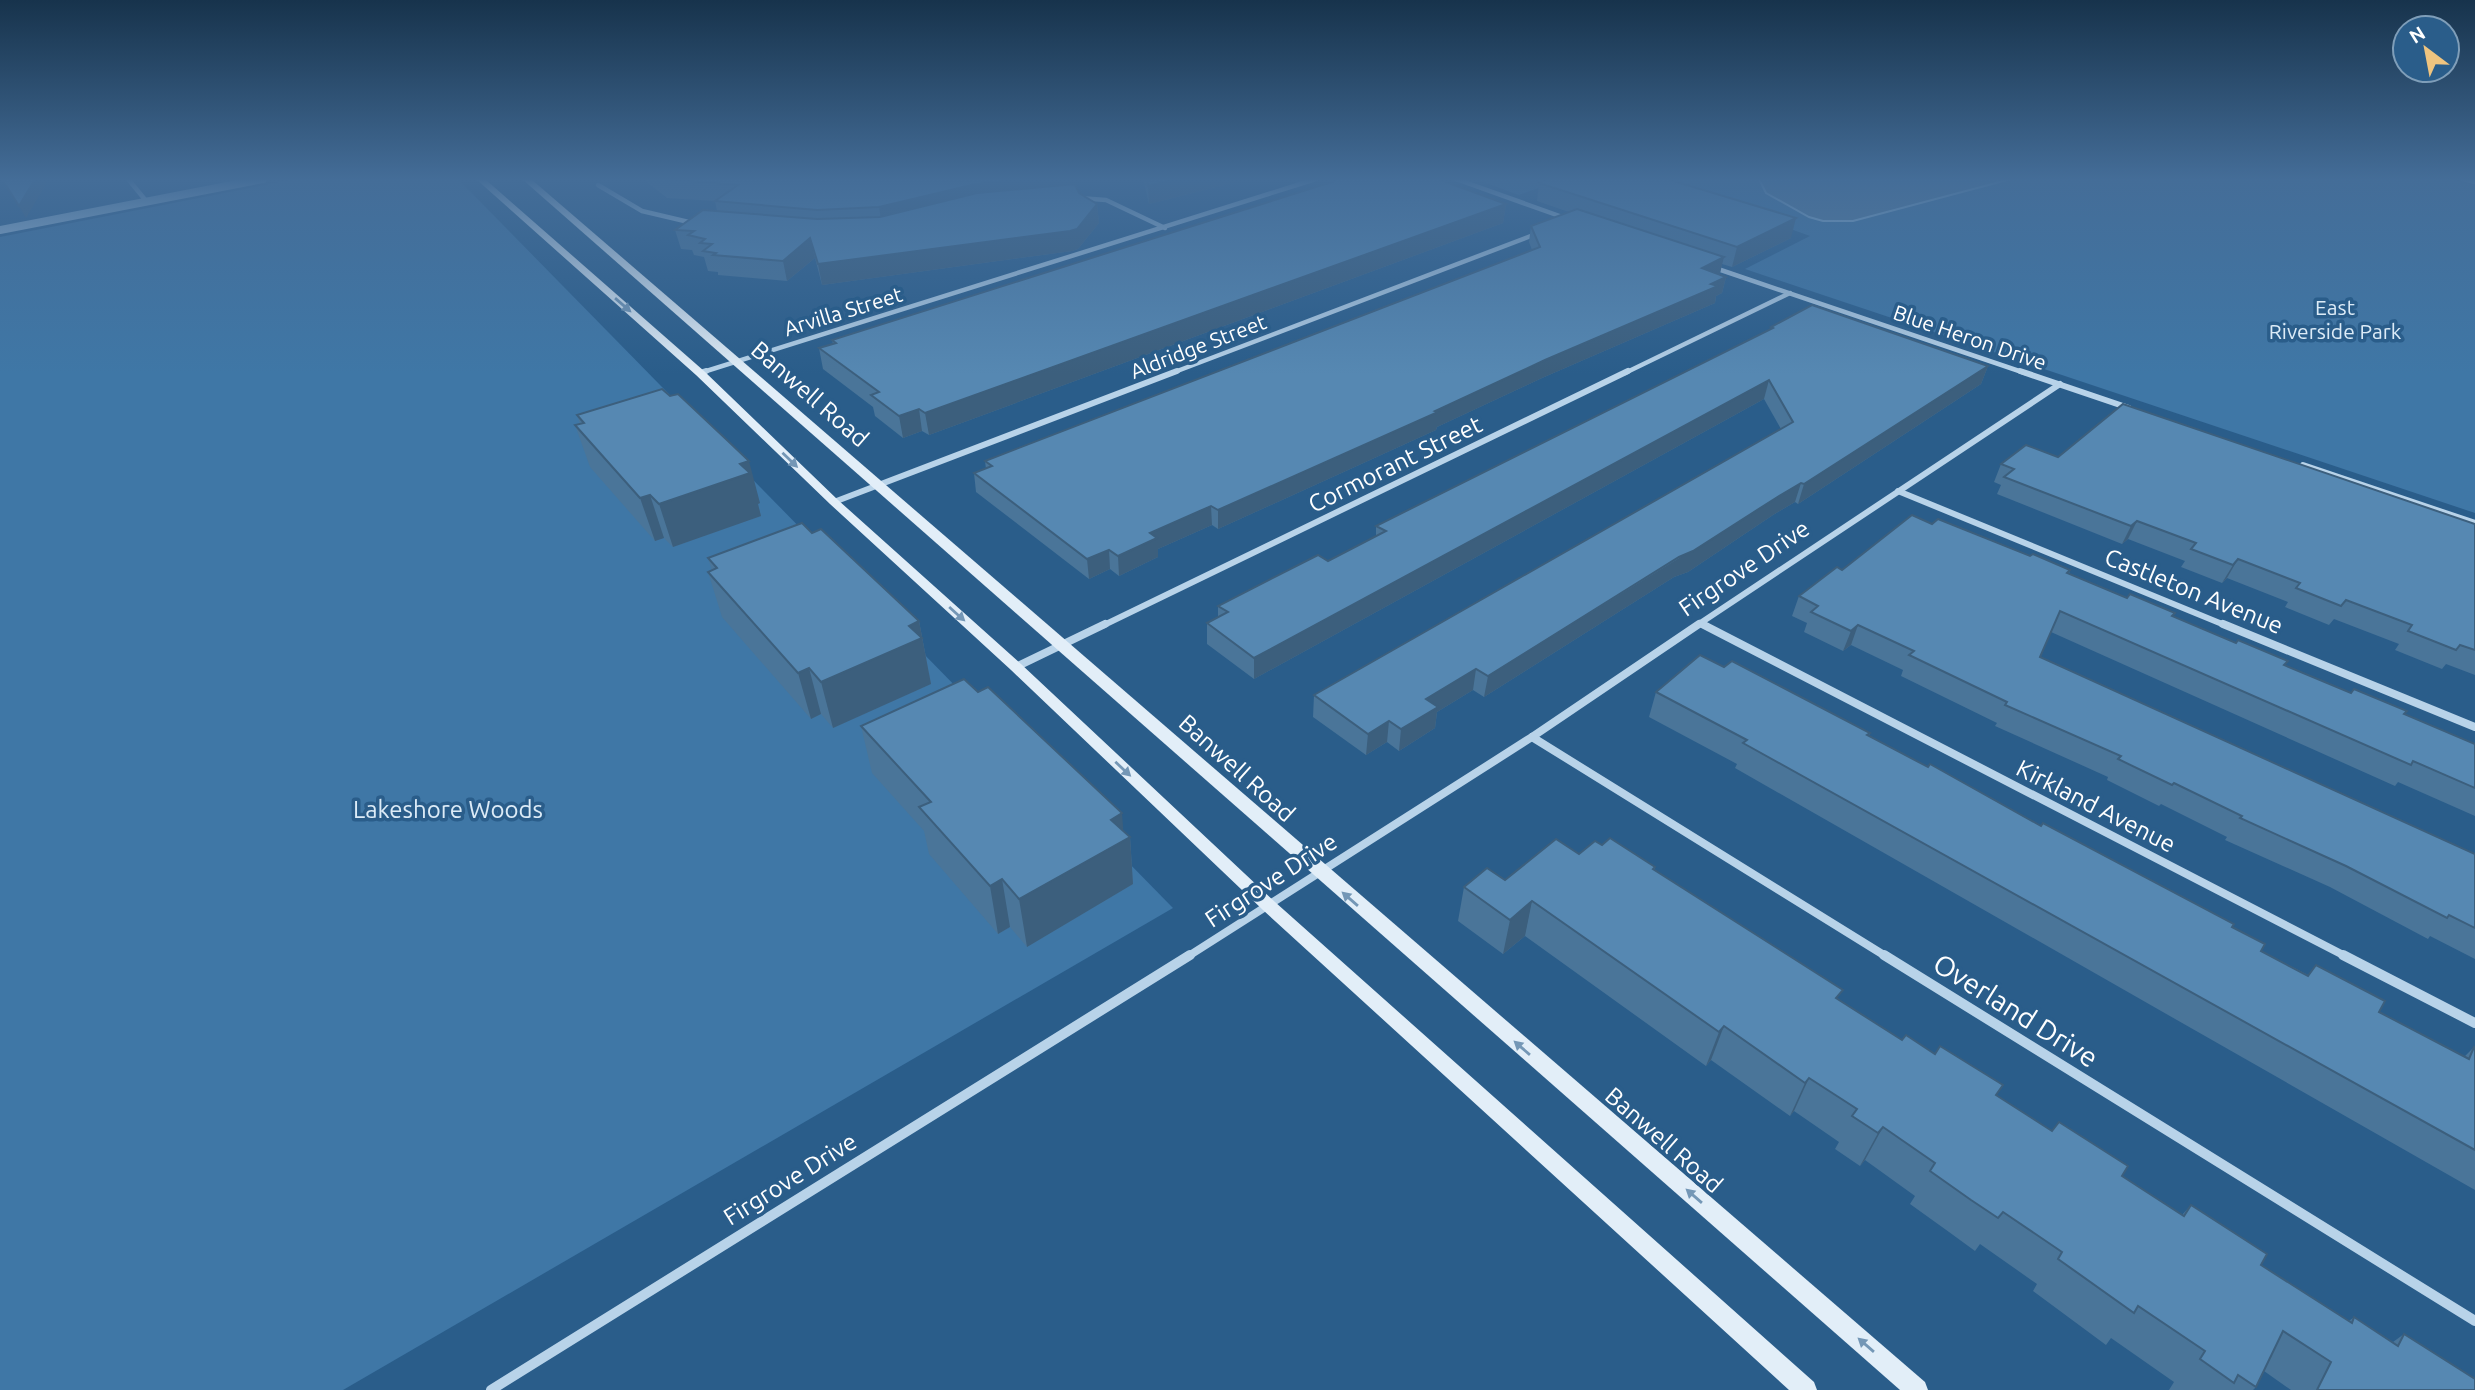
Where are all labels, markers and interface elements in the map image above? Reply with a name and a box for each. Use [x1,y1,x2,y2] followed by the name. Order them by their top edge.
[2391,14,2461,84] north arrow
[2405,21,2429,48] text: N
[781,282,905,340] street label: Arvilla Street
[2269,295,2402,343] park label: East Riverside Park
[614,297,631,313] one-way arrow
[1890,300,2050,374] street label: Blue Heron Drive
[1127,309,1269,383] street label: Aldridge Street
[746,336,874,452] street label: Banwell Road
[1304,410,1487,518] street label: Cormorant Street
[781,451,798,467] one-way arrow
[1674,514,1814,622] street label: Firgrove Drive
[2101,543,2287,639] street label: Castleton Avenue
[948,606,966,622] one-way arrow
[1174,709,1300,827] street label: Banwell Road
[2012,754,2180,858] street label: Kirkland Avenue
[1115,761,1132,778] one-way arrow
[353,796,543,823] park label: Lakeshore Woods
[1200,827,1342,933] street label: Firgrove Drive
[1341,892,1358,907] one-way arrow
[1928,947,2104,1073] street label: Overland Drive
[1513,1040,1531,1056] one-way arrow
[1600,1082,1728,1198] street label: Banwell Road
[719,1127,861,1231] street label: Firgrove Drive
[1685,1188,1703,1204] one-way arrow
[1857,1337,1875,1353] one-way arrow

